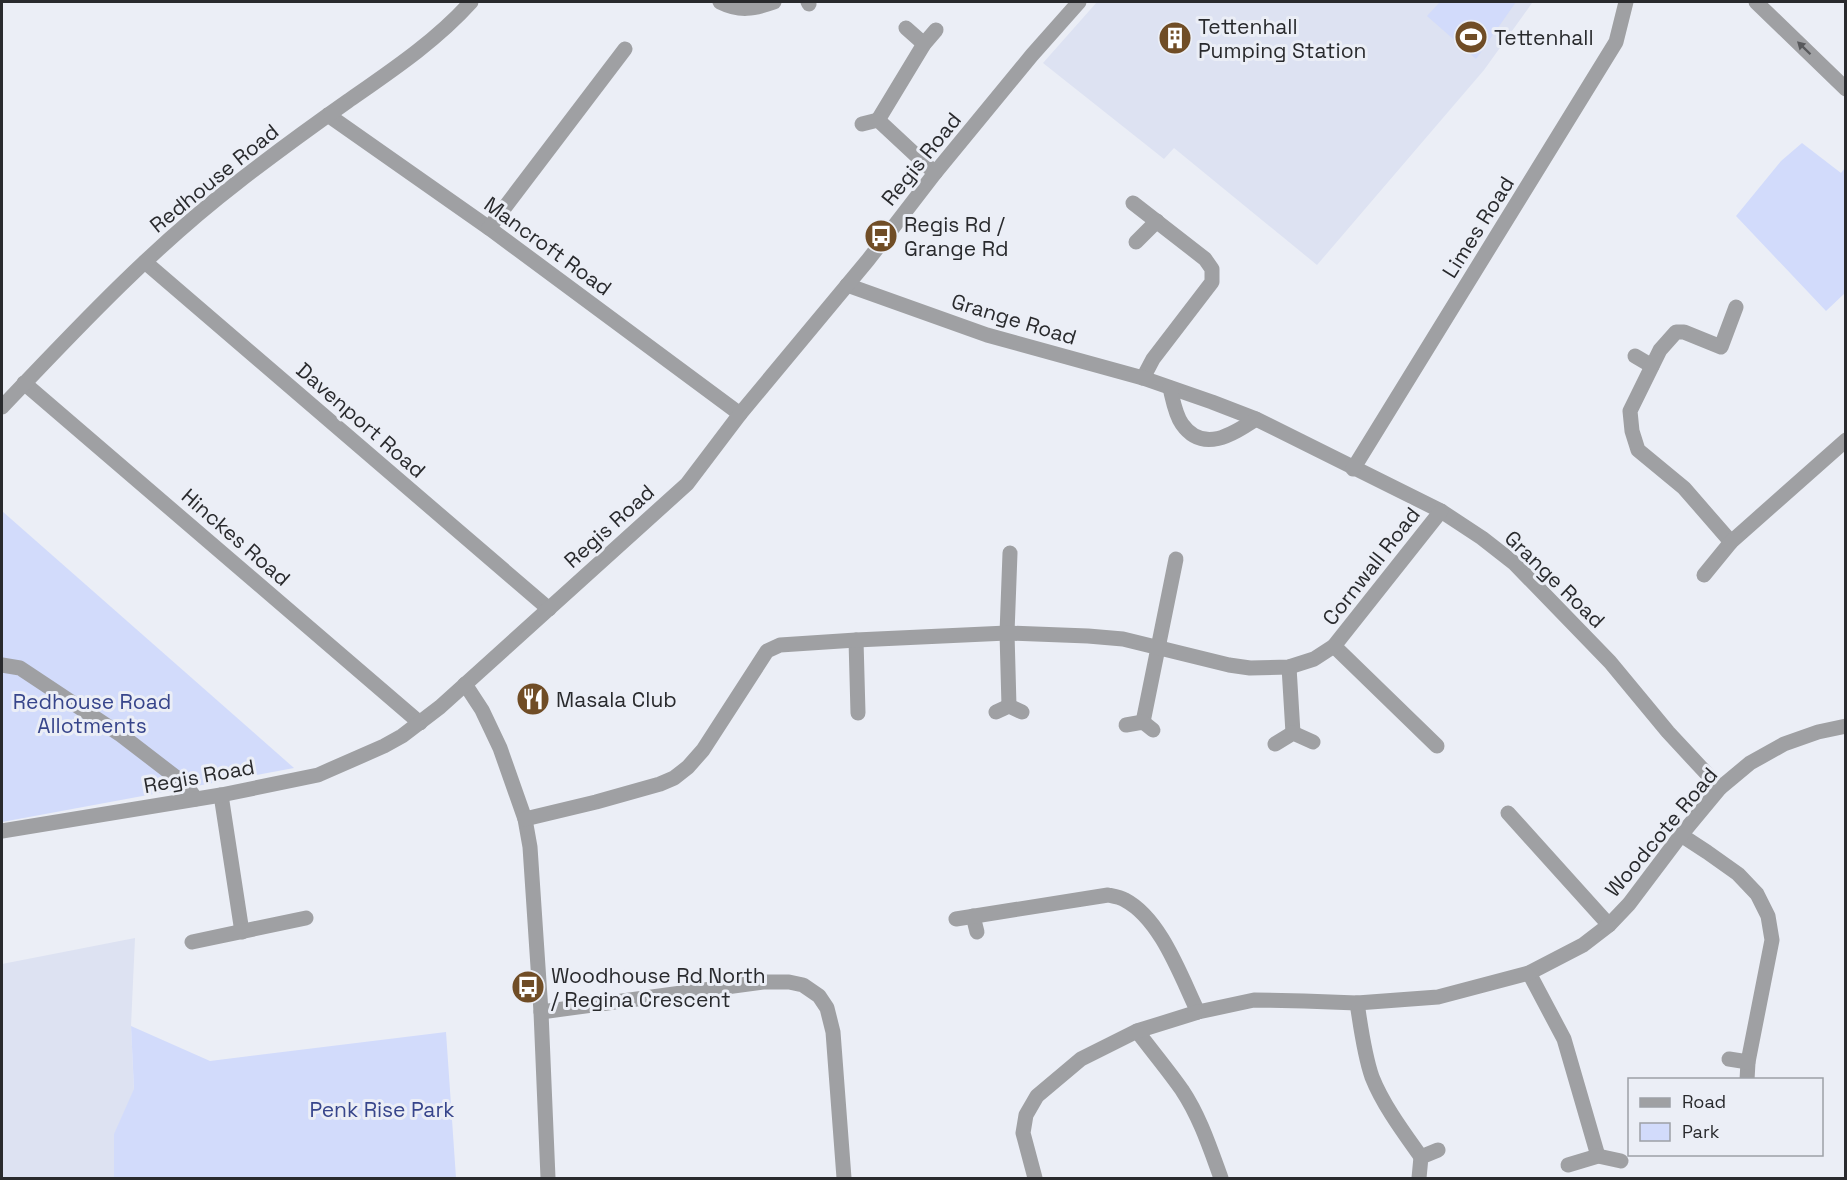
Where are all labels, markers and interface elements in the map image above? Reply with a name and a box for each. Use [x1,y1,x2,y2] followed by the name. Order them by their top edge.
[1198,13,1366,64] place label: Tettenhall Pumping Station
[1453,19,1489,55] sports icon: Tettenhall
[1157,20,1193,56] building icon: Tettenhall Pumping Station
[1494,24,1594,51] place label: Tettenhall
[1796,41,1811,55] one-way arrow
[875,107,967,211] street label: Regis Road
[144,118,284,238] street label: Redhouse Road
[1436,171,1520,283] street label: Limes Road
[479,191,617,301] street label: Mancroft Road
[904,211,1008,262] place label: Regis Rd / Grange Rd
[863,218,899,254] bus stop icon: Regis Rd / Grange Rd
[948,287,1080,351] street label: Grange Road
[291,356,431,484] street label: Davenport Road
[558,478,660,574] street label: Regis Road
[176,482,296,592] street label: Hinckes Road
[1316,501,1426,631] street label: Cornwall Road
[1499,524,1611,634] street label: Grange Road
[515,681,551,717] restaurant icon: Masala Club
[556,686,677,713] place label: Masala Club
[13,688,171,739] park label: Redhouse Road Allotments
[141,753,257,799] street label: Regis Road
[1599,762,1723,902] street label: Woodcote Road
[551,962,766,1013] place label: Woodhouse Rd North / Regina Crescent
[510,969,546,1005] bus stop icon: Woodhouse Rd North / Regina Crescent
[1628,1078,1823,1156] legend
[1682,1090,1726,1113] text: Road
[309,1096,455,1123] park label: Penk Rise Park
[1682,1120,1720,1143] text: Park

